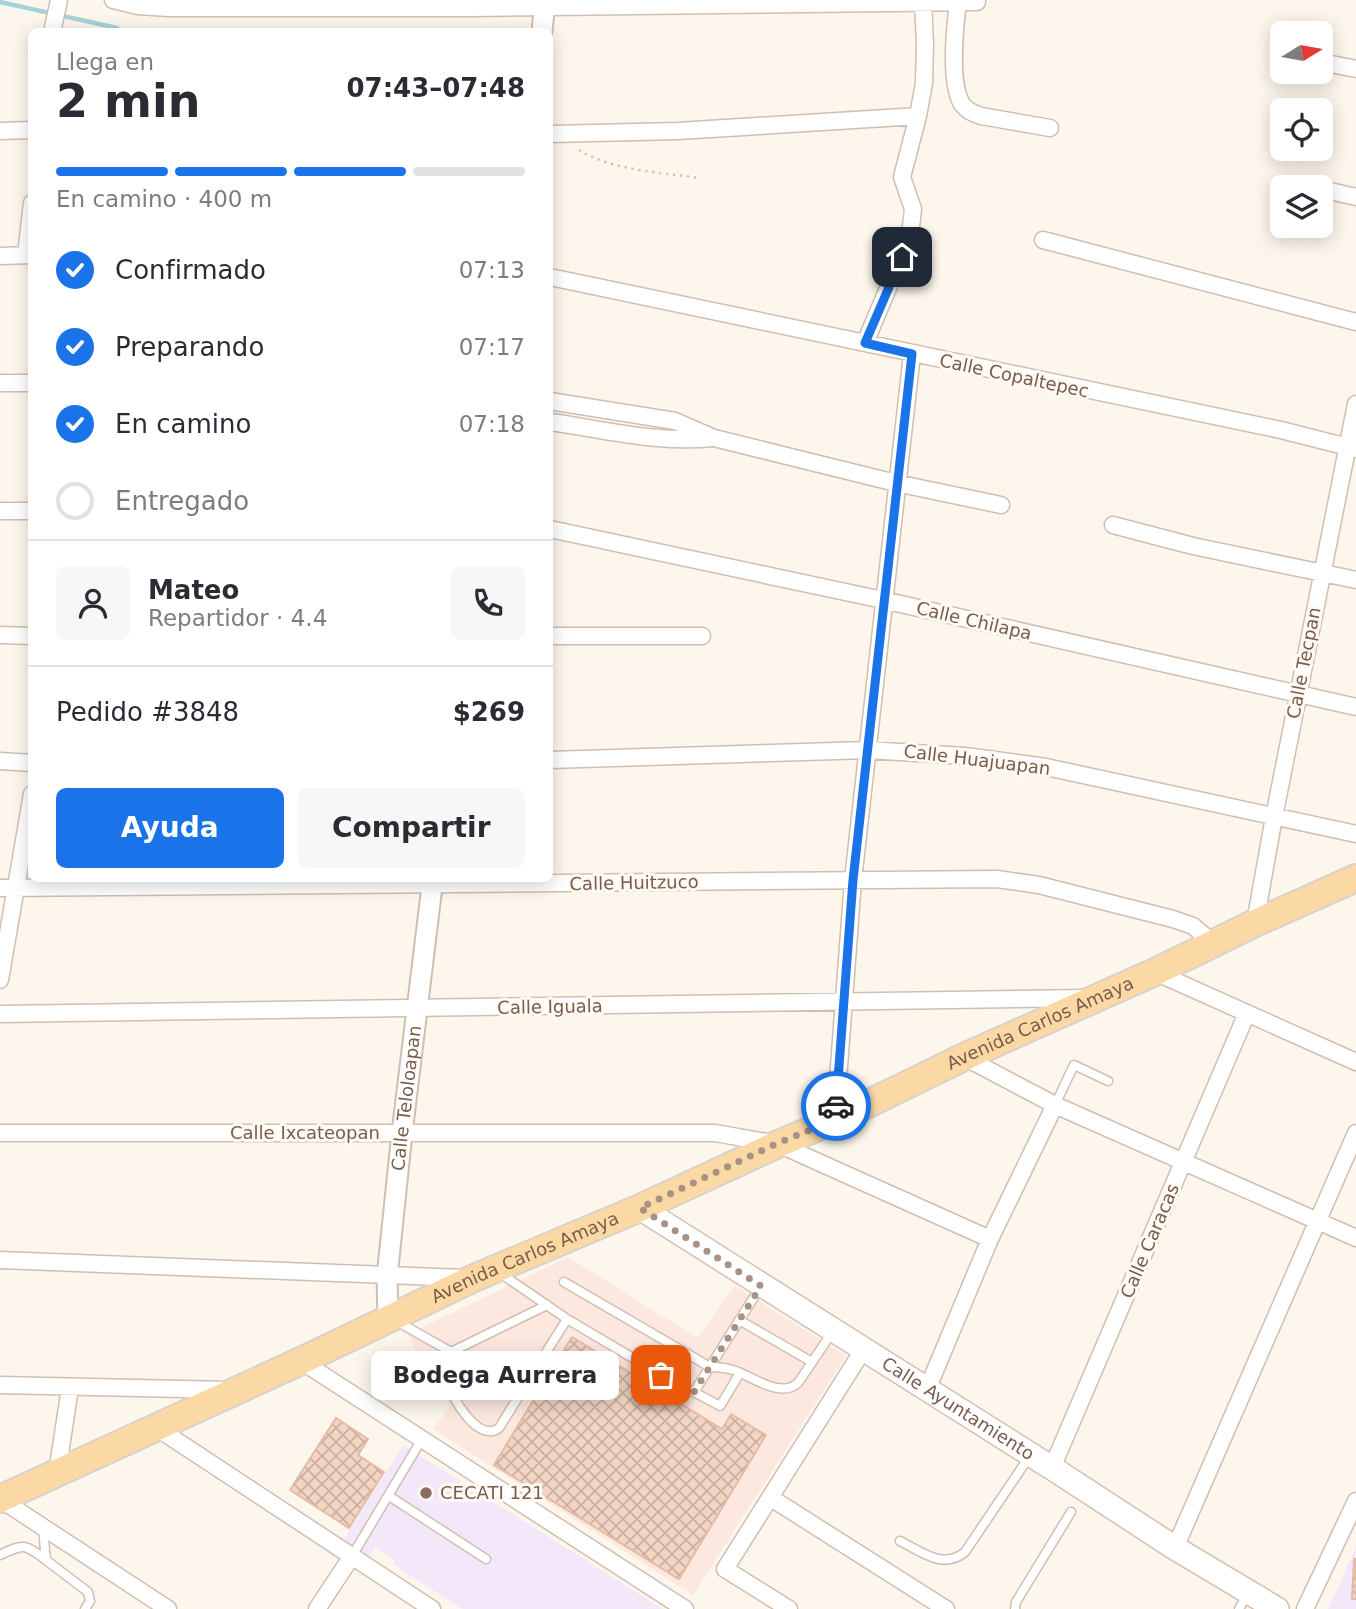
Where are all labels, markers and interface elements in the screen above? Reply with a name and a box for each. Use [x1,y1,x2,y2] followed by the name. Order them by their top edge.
[1270,21,1334,84] north arrow
[1270,21,1333,238] map controls
[56,49,154,75] text: Llega en
[346,73,525,103] text: 07:43–07:48
[56,74,200,128] text: 2 min
[1270,98,1333,161] button: locate
[1270,175,1333,238] button: layers
[56,186,272,212] text: En camino · 400 m
[872,227,932,287] pin
[883,238,921,276] icon: home
[56,251,94,289] icon: check
[115,255,266,285] text: Confirmado
[459,257,525,283] text: 07:13
[56,328,94,366] icon: check
[115,332,264,362] text: Preparando
[459,334,525,360] text: 07:17
[938,349,1091,402] street label: Calle Copaltepec
[56,405,94,443] icon: check
[115,409,251,439] text: En camino
[459,411,525,437] text: 07:18
[115,486,249,516] text: Entregado
[56,566,130,640] button: person
[451,566,525,640] button: phone
[148,575,239,605] text: Mateo
[914,597,1034,644] street label: Calle Chilapa
[148,605,327,631] text: Repartidor · 4.4
[1282,605,1325,720] street label: Calle Tecpan
[56,697,239,727] text: Pedido #3848
[453,697,525,727] text: $269
[902,740,1052,779] street label: Calle Huajuapan
[56,788,284,868] button: Ayuda
[298,788,525,868] button: Compartir
[569,871,699,894] street label: Calle Huitzuco
[943,972,1137,1074] street label: Avenida Carlos Amaya
[497,995,603,1018] street label: Calle Iguala
[387,1024,425,1172] street label: Calle Teloloapan
[801,1071,871,1141] courier
[817,1087,855,1125] icon: car
[230,1122,380,1143] street label: Calle Ixcateopan
[1116,1180,1183,1301] street label: Calle Caracas
[428,1207,622,1307] street label: Avenida Carlos Amaya
[631,1345,691,1405] pin
[370,1350,619,1400] callout: Bodega Aurrera
[878,1352,1038,1464] street label: Calle Ayuntamiento
[642,1356,680,1394] icon: bag
[393,1362,597,1388] text: Bodega Aurrera
[440,1482,544,1503] place label: CECATI 121
[418,1485,434,1501] marker: CECATI 121

